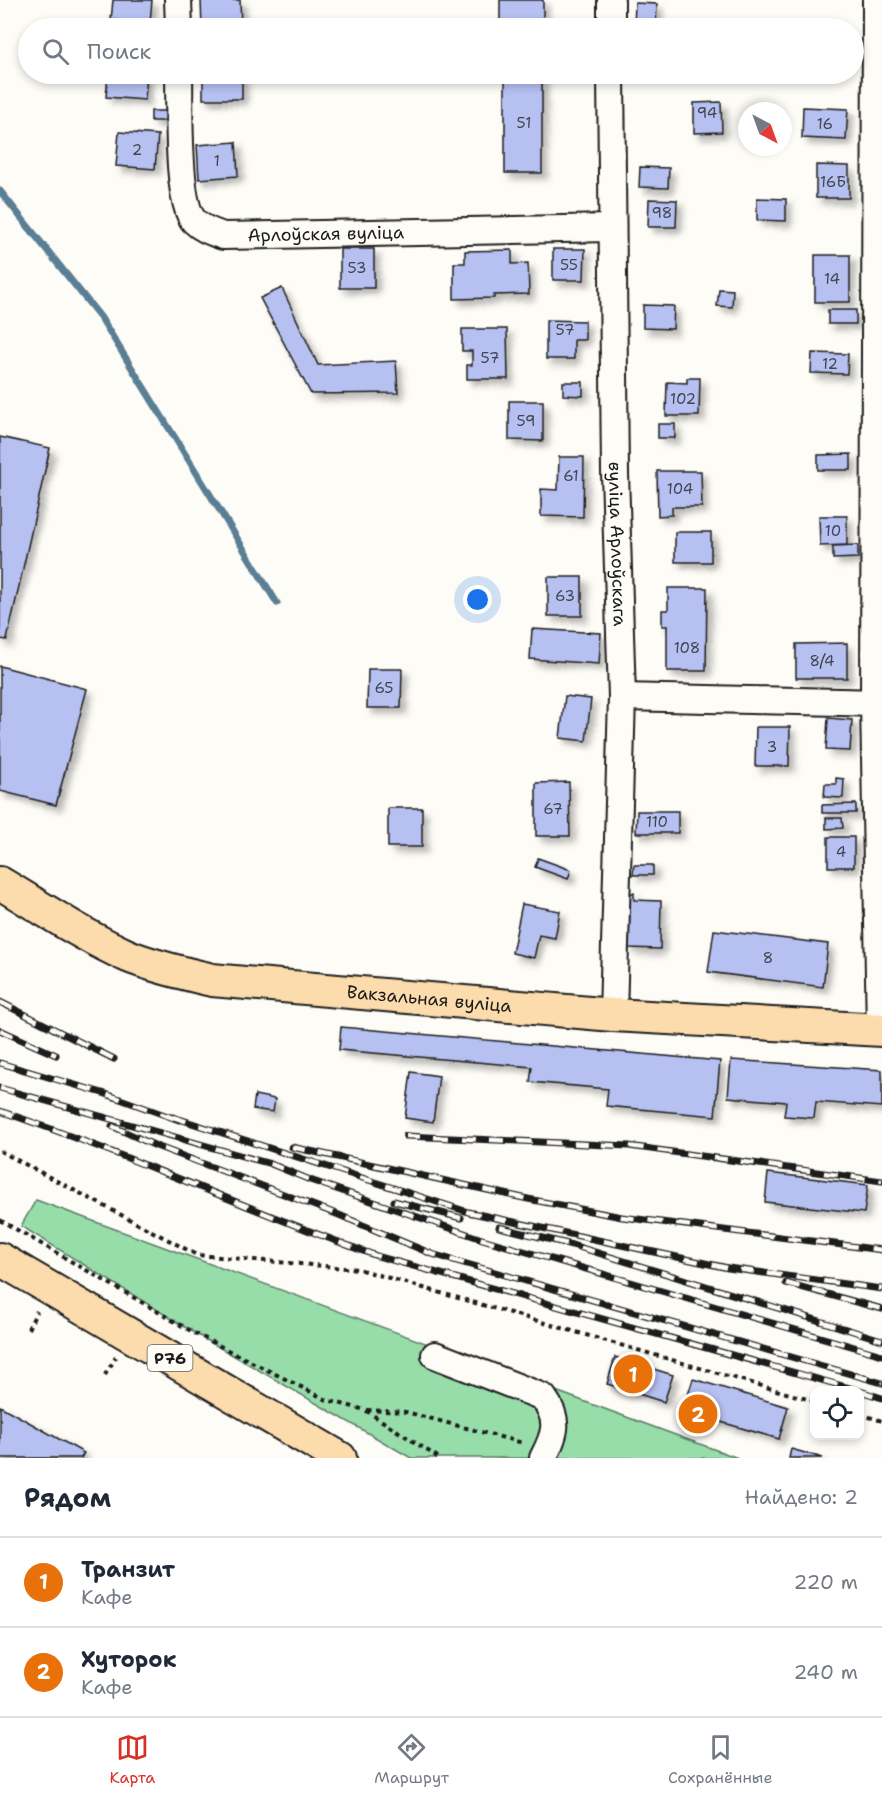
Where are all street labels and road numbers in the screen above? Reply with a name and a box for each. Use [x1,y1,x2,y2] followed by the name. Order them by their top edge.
[247,220,404,247] street label: Арлоўская вуліца
[603,461,632,627] street label: вуліца Арлоўскага
[346,980,513,1018] street label: Вакзальная вуліца
[148,1345,192,1371] road number: Р76

